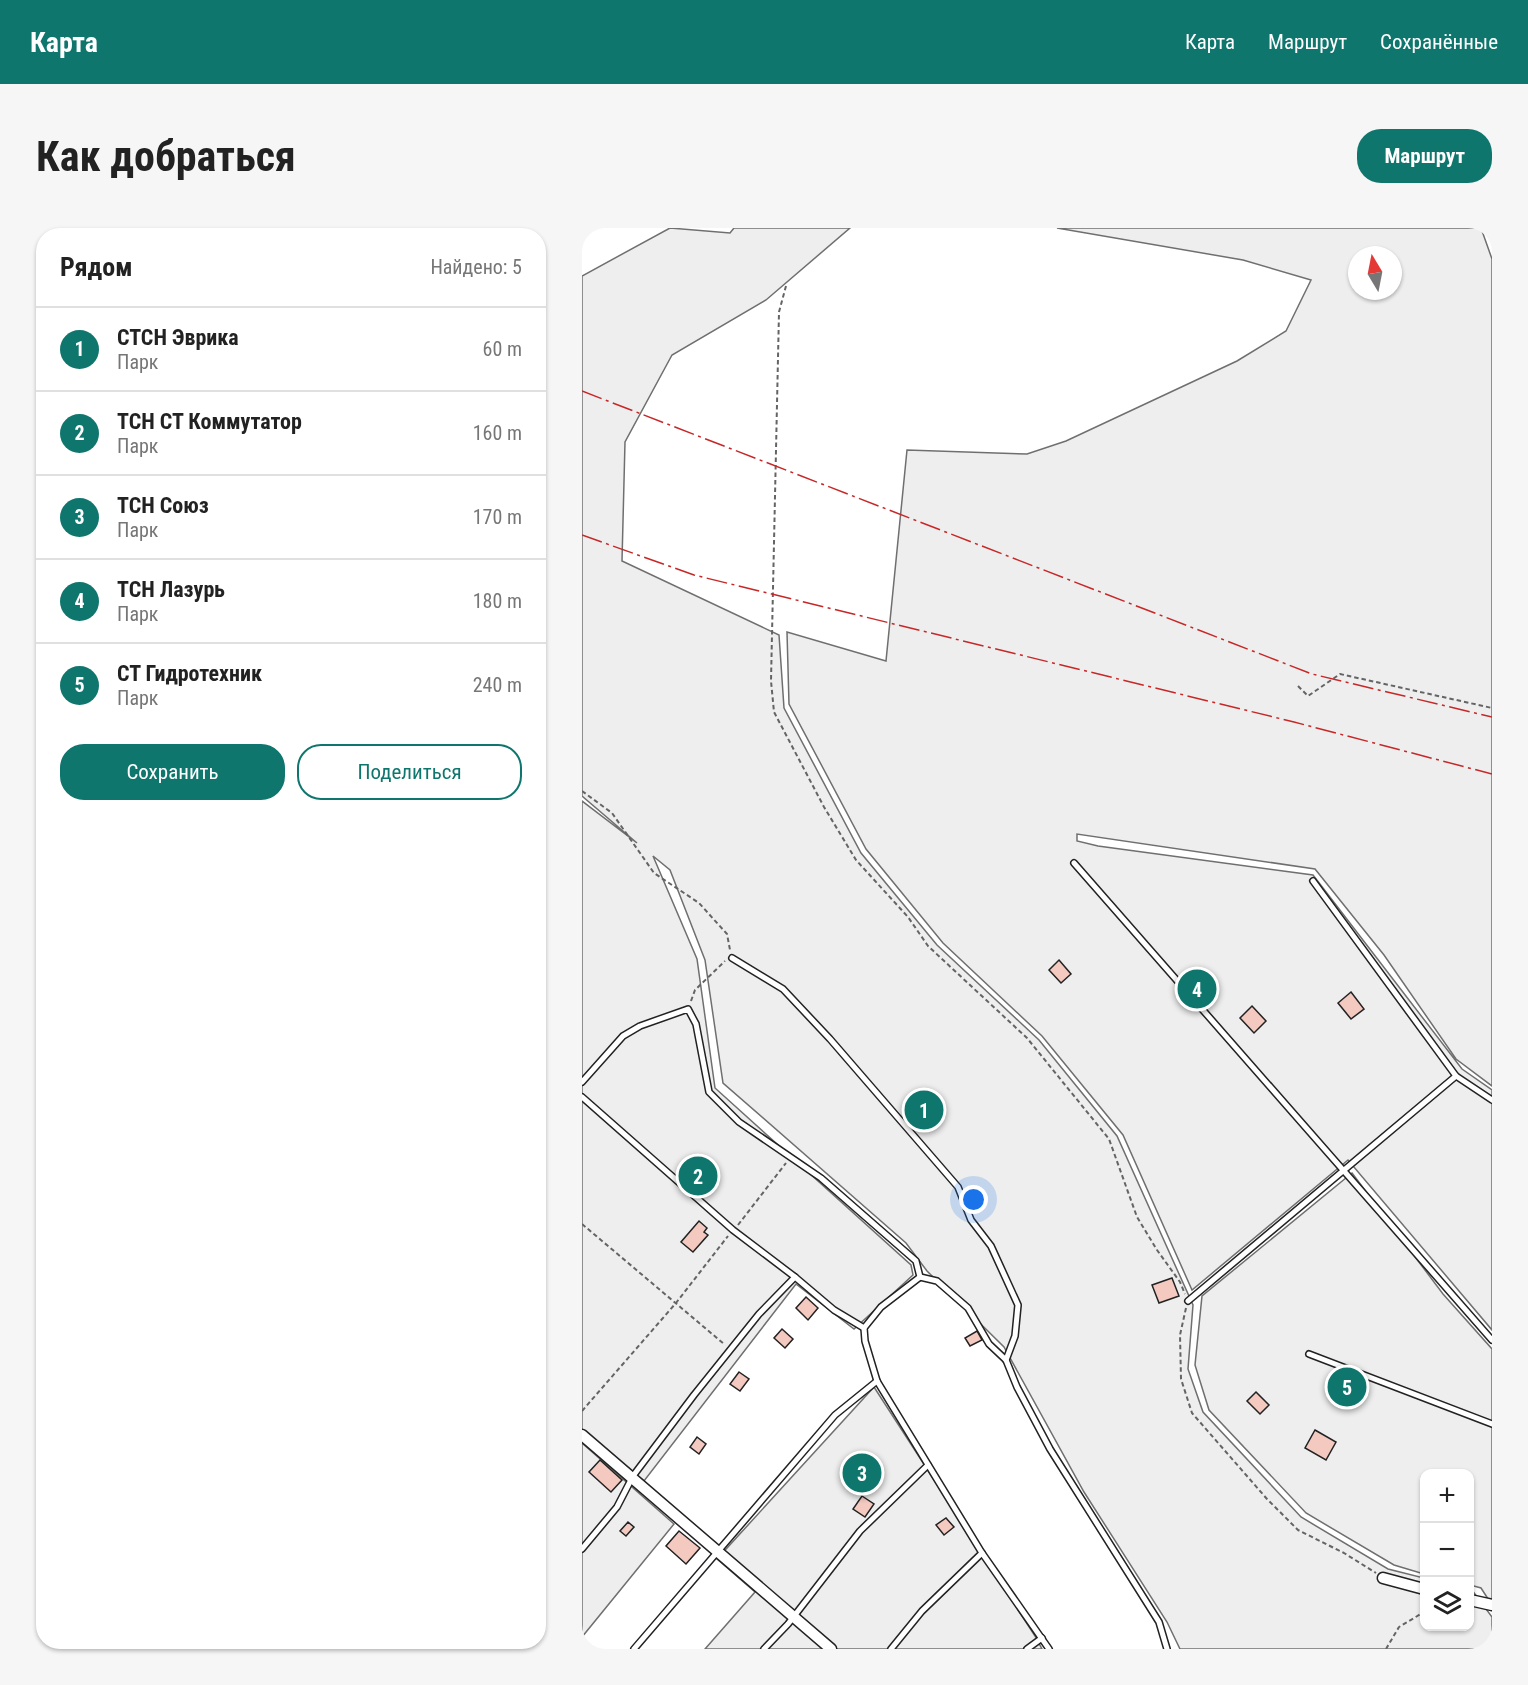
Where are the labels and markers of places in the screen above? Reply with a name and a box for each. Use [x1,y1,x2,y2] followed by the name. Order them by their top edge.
[1178,966,1216,1011] pin: 4
[904,1088,944,1132] pin: 1
[678,1154,718,1198] pin: 2
[1328,1364,1366,1410] pin: 5
[842,1450,882,1496] pin: 3

